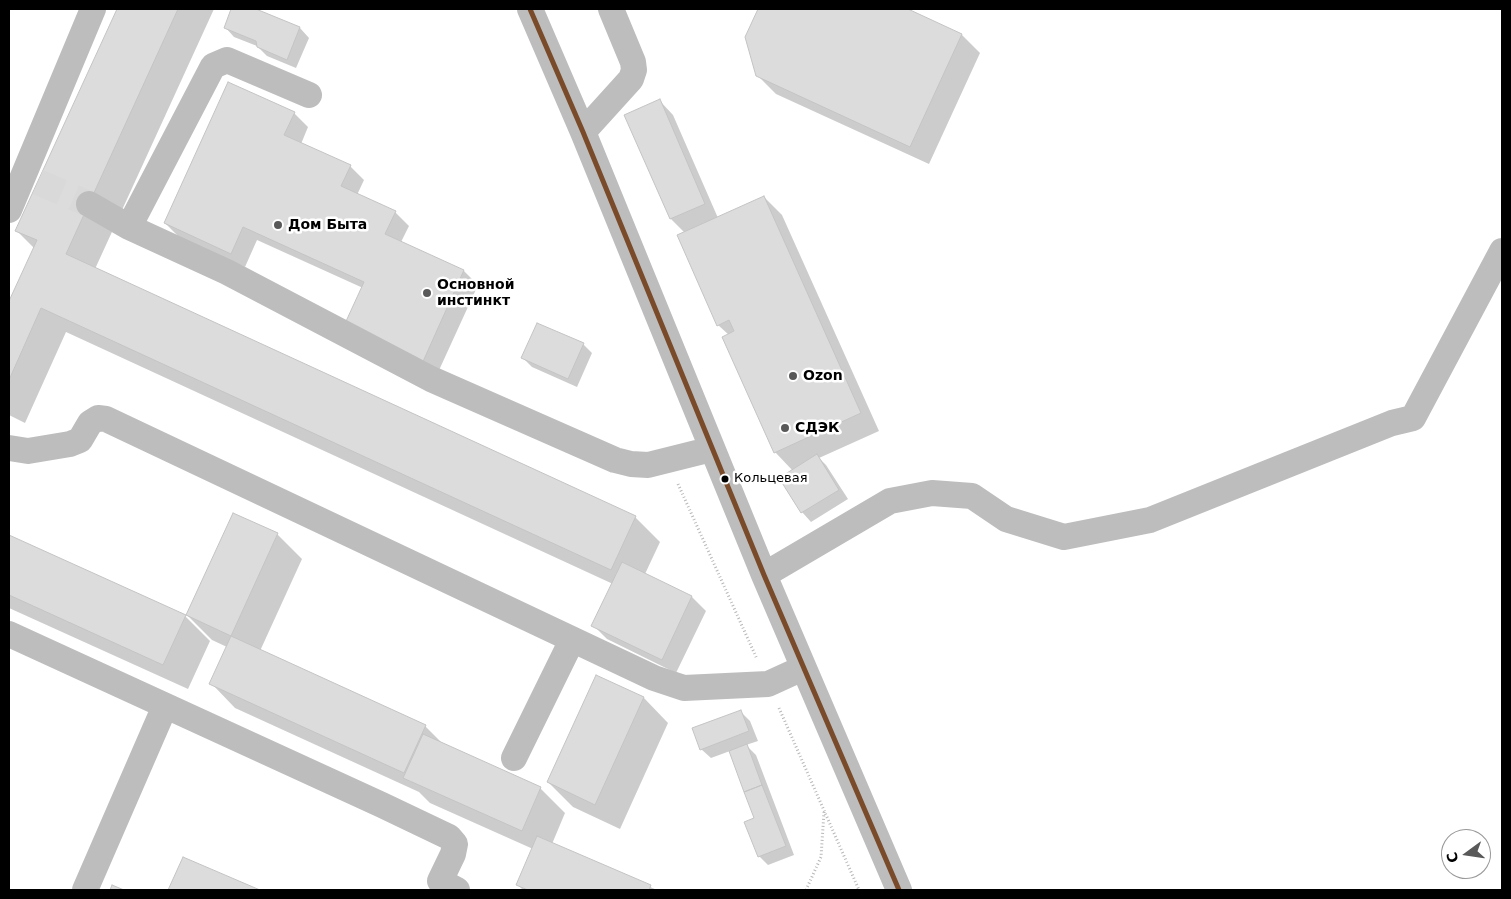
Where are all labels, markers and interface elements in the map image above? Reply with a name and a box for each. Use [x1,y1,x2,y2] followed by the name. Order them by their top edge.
[288,217,367,233] place label: Дом Быта
[272,219,284,231] marker: Дом Быта
[437,277,514,310] place label: Основной инстинкт
[421,287,433,299] marker: Основной инстинкт
[803,368,843,384] place label: Ozon
[787,370,799,382] marker: Ozon
[795,420,839,436] place label: СДЭК
[779,422,791,434] marker: СДЭК
[734,471,807,487] place label: Кольцевая
[720,474,730,484] marker: Кольцевая
[1441,829,1491,879] north arrow
[1443,850,1461,864] text: С

